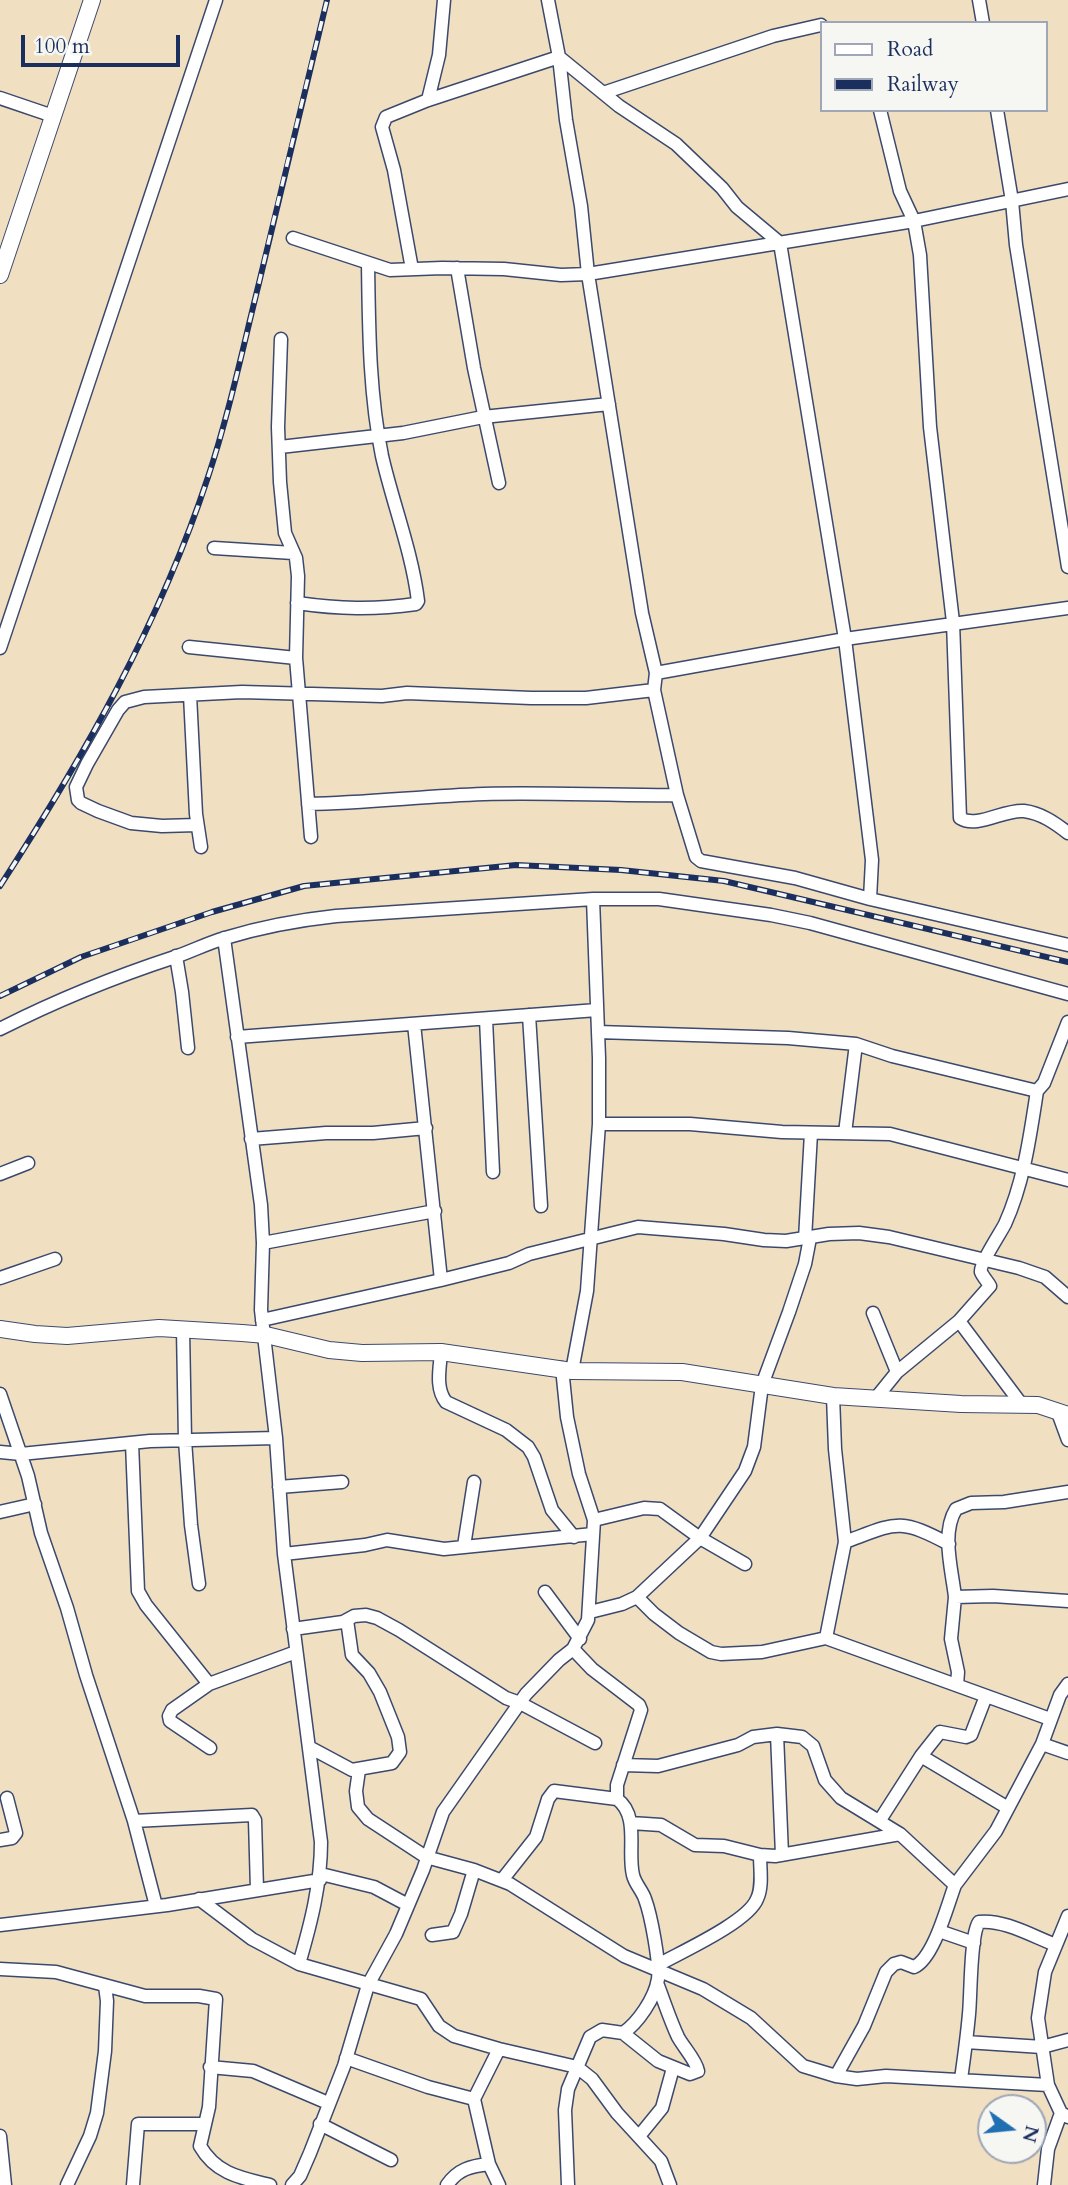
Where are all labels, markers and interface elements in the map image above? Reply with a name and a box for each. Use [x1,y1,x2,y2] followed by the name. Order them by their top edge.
[24,21,184,65] scale bar
[820,21,1047,112] legend
[34,32,90,61] text: 100 m
[887,35,933,64] text: Road
[887,70,959,99] text: Railway
[977,2094,1047,2164] north arrow
[1016,2123,1045,2145] text: N

